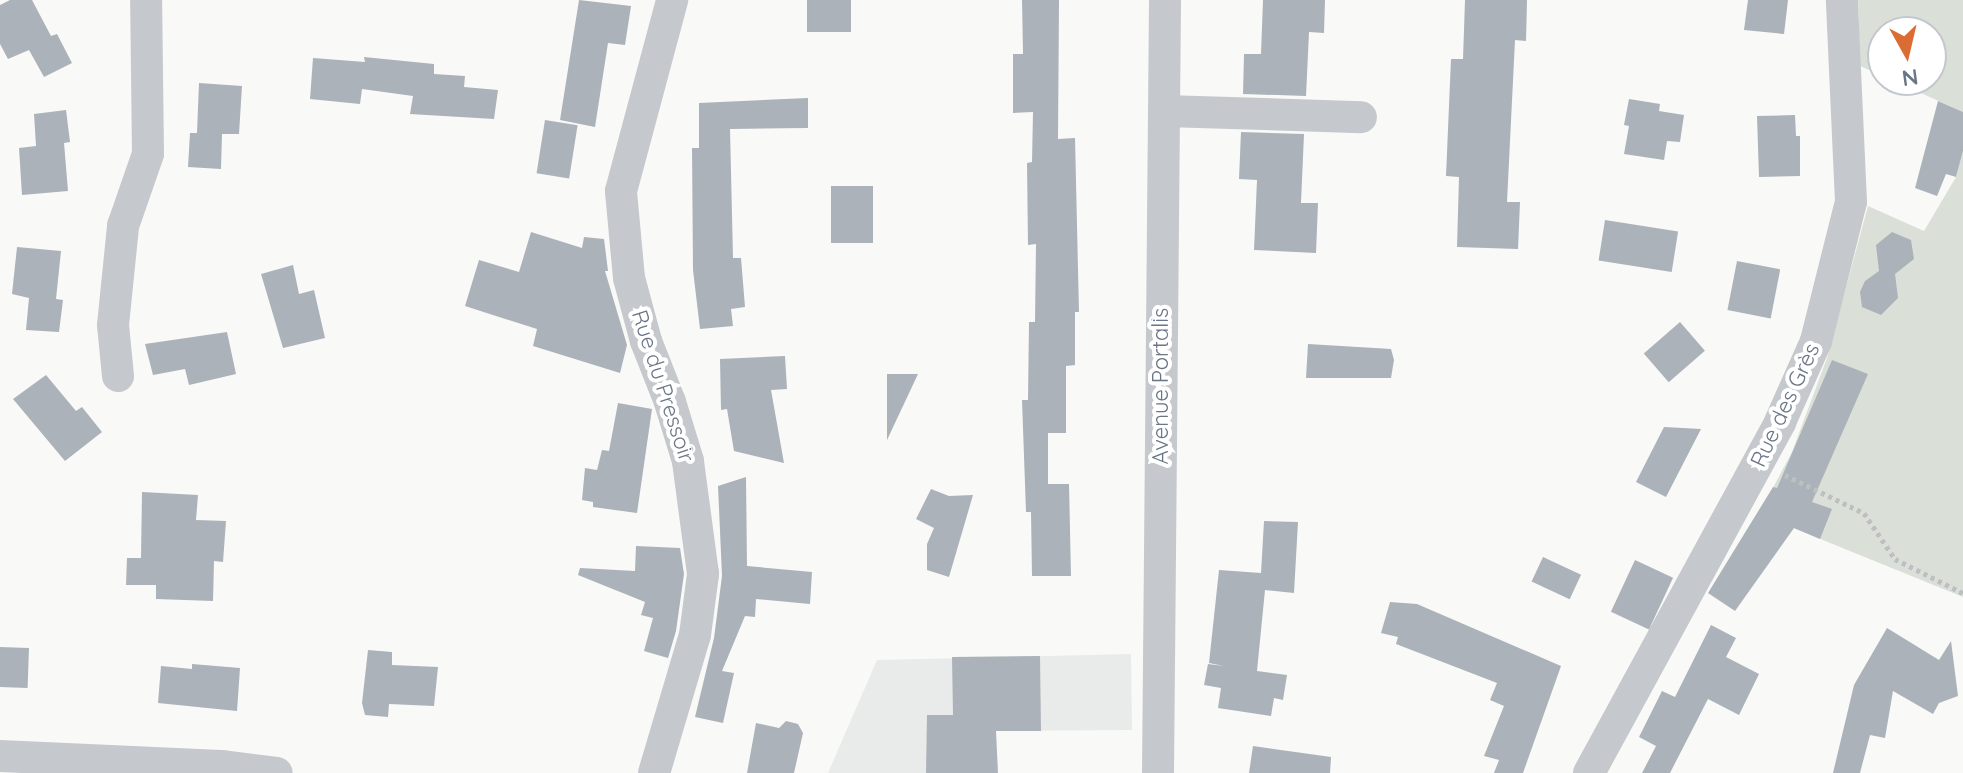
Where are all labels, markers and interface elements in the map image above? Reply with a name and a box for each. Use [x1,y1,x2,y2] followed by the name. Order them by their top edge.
[1867,16,1947,96] north arrow
[1900,63,1920,93] text: N
[626,307,700,465] street label: Rue du Pressoir
[1148,308,1174,464] street label: Avenue Portalis
[1745,339,1825,471] street label: Rue des Grès

